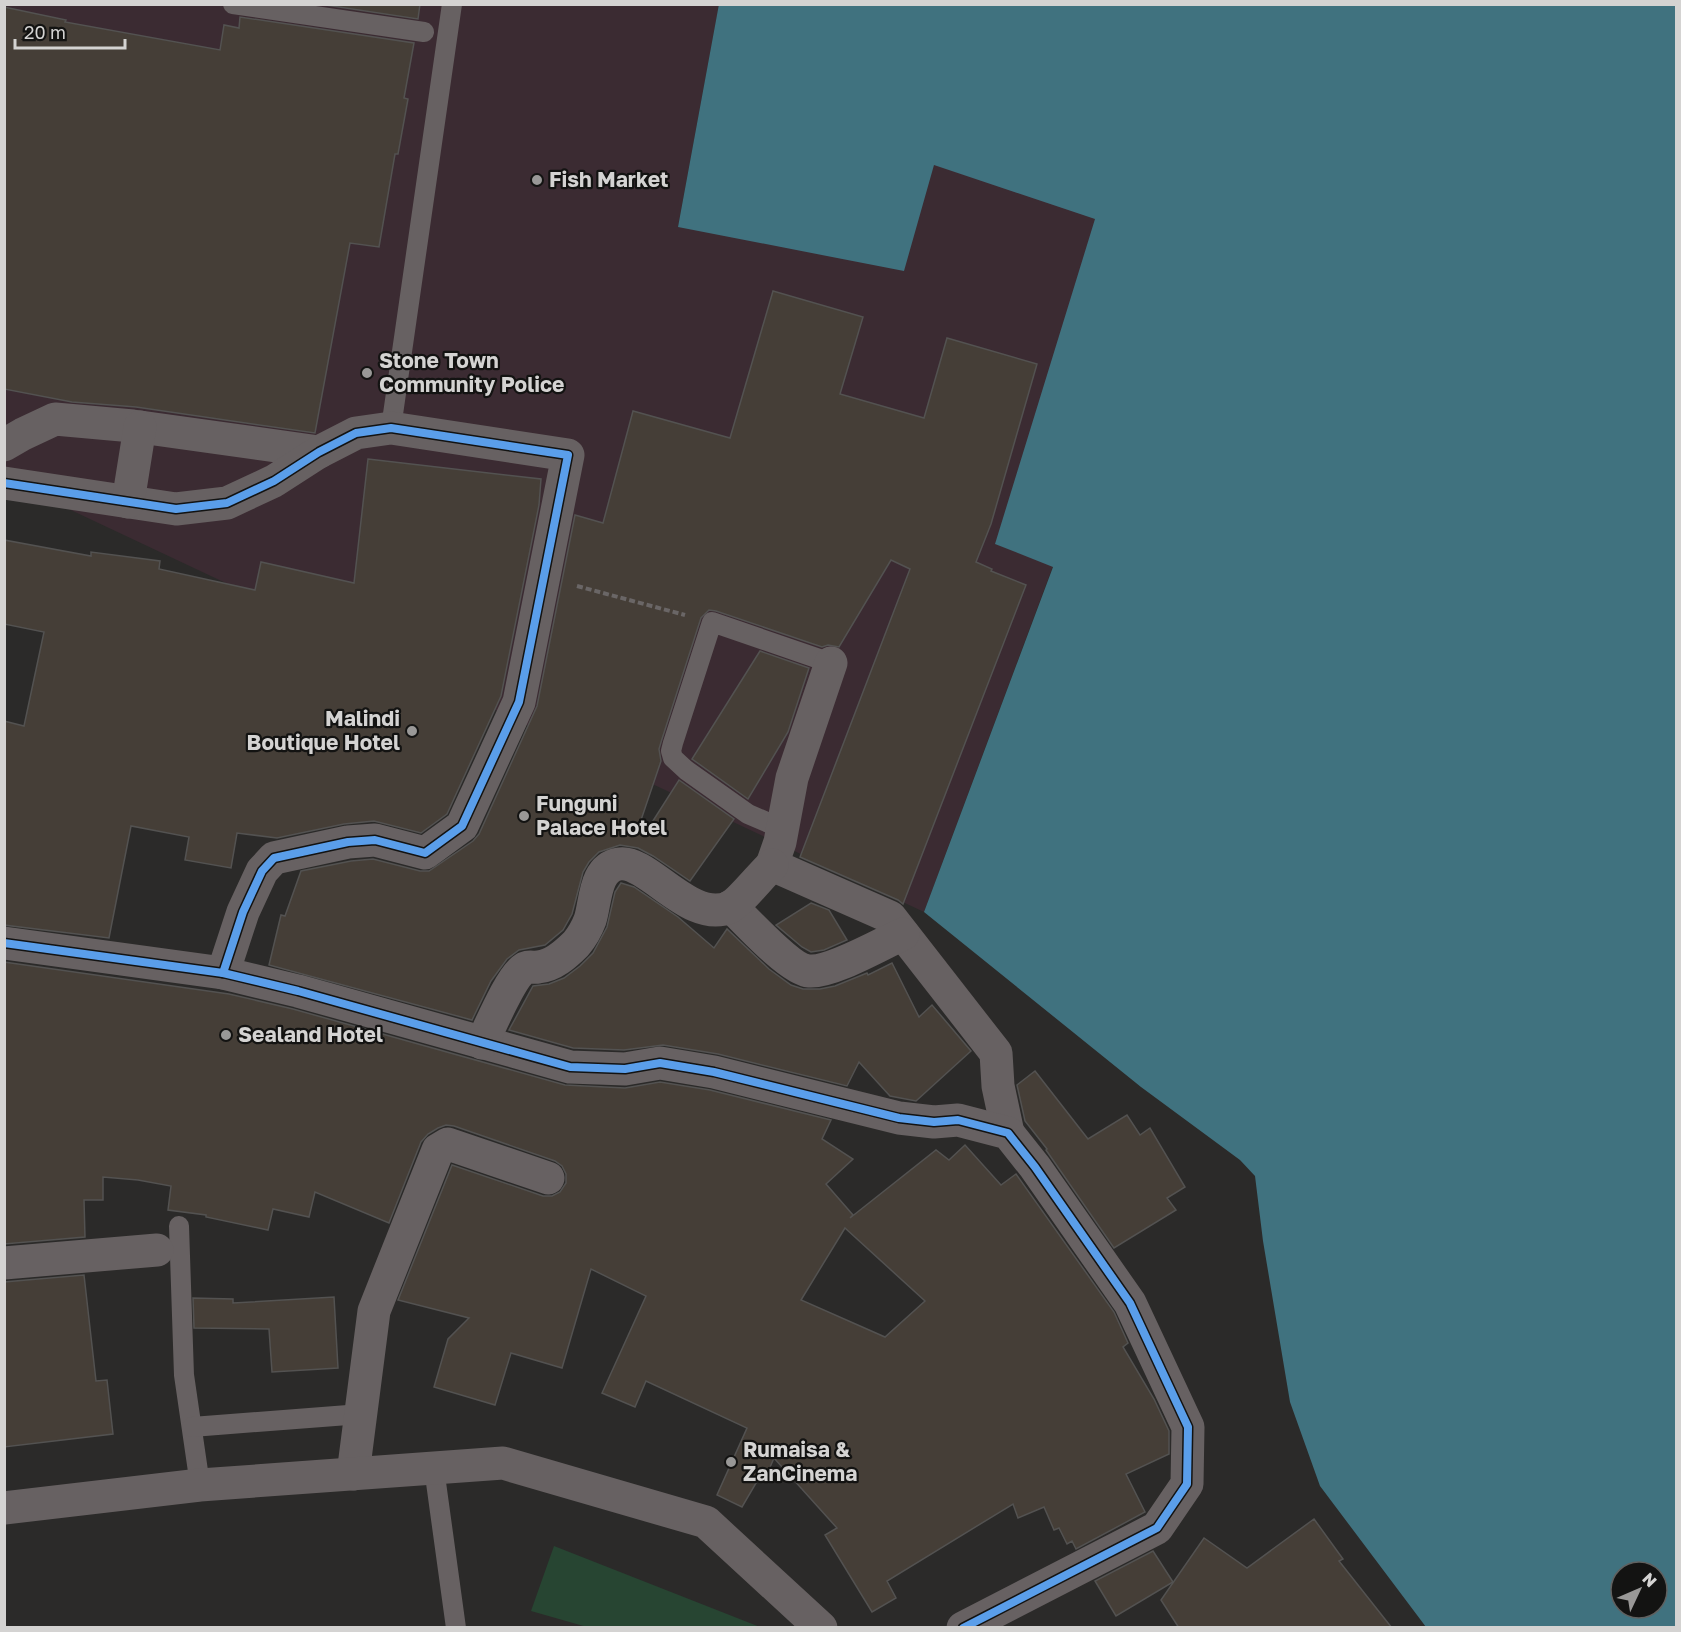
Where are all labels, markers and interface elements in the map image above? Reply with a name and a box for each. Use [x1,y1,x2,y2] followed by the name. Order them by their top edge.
[15,12,124,50] scale bar
[24,21,66,43] text: 20 m
[549,166,668,192] place label: Fish Market
[530,173,544,187] marker: Fish Market
[379,347,564,397] place label: Stone Town Community Police
[360,366,374,380] marker: Stone Town Community Police
[247,705,400,755] place label: Malindi Boutique Hotel
[405,724,419,738] marker: Malindi Boutique Hotel
[536,790,667,840] place label: Funguni Palace Hotel
[517,809,531,823] marker: Funguni Palace Hotel
[238,1021,383,1047] place label: Sealand Hotel
[219,1028,233,1042] marker: Sealand Hotel
[743,1436,857,1486] place label: Rumaisa & ZanCinema
[724,1455,738,1469] marker: Rumaisa & ZanCinema
[1609,1560,1669,1620] north arrow
[1638,1568,1661,1591] text: N

